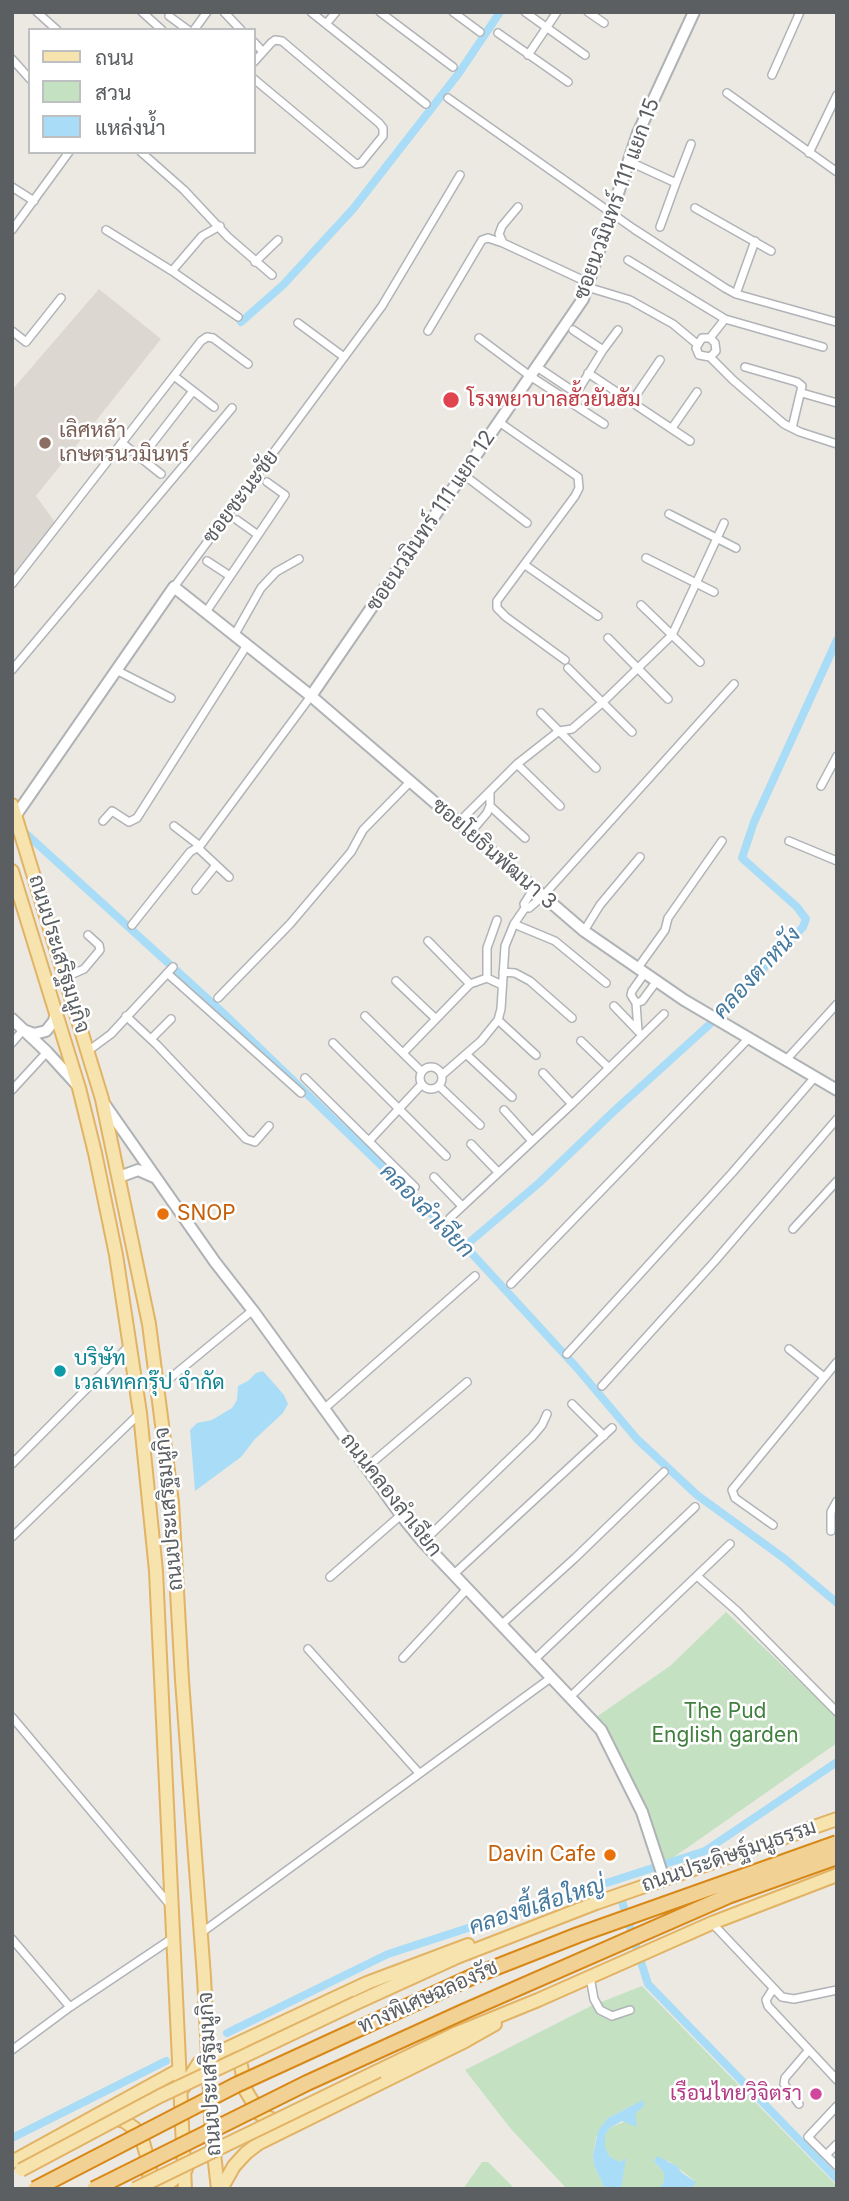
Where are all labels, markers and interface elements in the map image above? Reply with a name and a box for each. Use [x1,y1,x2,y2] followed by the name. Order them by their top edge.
[28,28,256,154] legend
[95,45,134,70] text: ถนน
[95,80,131,105] text: สวน
[569,95,665,303] street label: ซอยนวมินทร์ 111 แยก 15
[95,115,166,140] text: แหล่งน้ำ
[467,387,641,413] place label: โรงพยาบาลฮั้วยันฮัม
[441,390,461,410] marker: โรงพยาบาลฮั้วยันฮัม
[59,418,189,468] place label: เลิศหล้า เกษตรนวมินทร์
[361,426,501,616] street label: ซอยนวมินทร์ 111 แยก 12
[37,435,53,451] marker: เลิศหล้า เกษตรนวมินทร์
[198,445,284,549] street label: ซอยชะนะชัย
[426,793,562,915] street label: ซอยโยธินพัฒนา 3
[23,872,95,1036] street label: ถนนประเสริฐมนูกิจ
[707,921,807,1025] water label: คลองตาหนัง
[374,1158,480,1264] water label: คลองลำเจียก
[177,1201,236,1227] place label: SNOP
[155,1206,171,1222] marker: SNOP
[74,1346,225,1396] place label: บริษัท เวลเทคกรุ๊ป จำกัด
[52,1363,68,1379] marker: บริษัท เวลเทคกรุ๊ป จำกัด
[149,1426,189,1592] street label: ถนนประเสริฐมนูกิจ
[335,1428,447,1562] street label: ถนนคลองลำเจียก
[651,1699,799,1749] park label: The Pud English garden
[638,1814,820,1898] street label: ถนนประดิษฐ์มนูธรรม
[488,1842,596,1868] place label: Davin Cafe
[602,1847,618,1863] marker: Davin Cafe
[465,1871,609,1941] water label: คลองขี้เสือใหญ่
[354,1955,502,2039] street label: ทางพิเศษฉลองรัช
[193,1991,227,2157] street label: ถนนประเสริฐมนูกิจ
[670,2081,802,2107] place label: เรือนไทยวิจิตรา
[808,2086,824,2102] marker: เรือนไทยวิจิตรา

